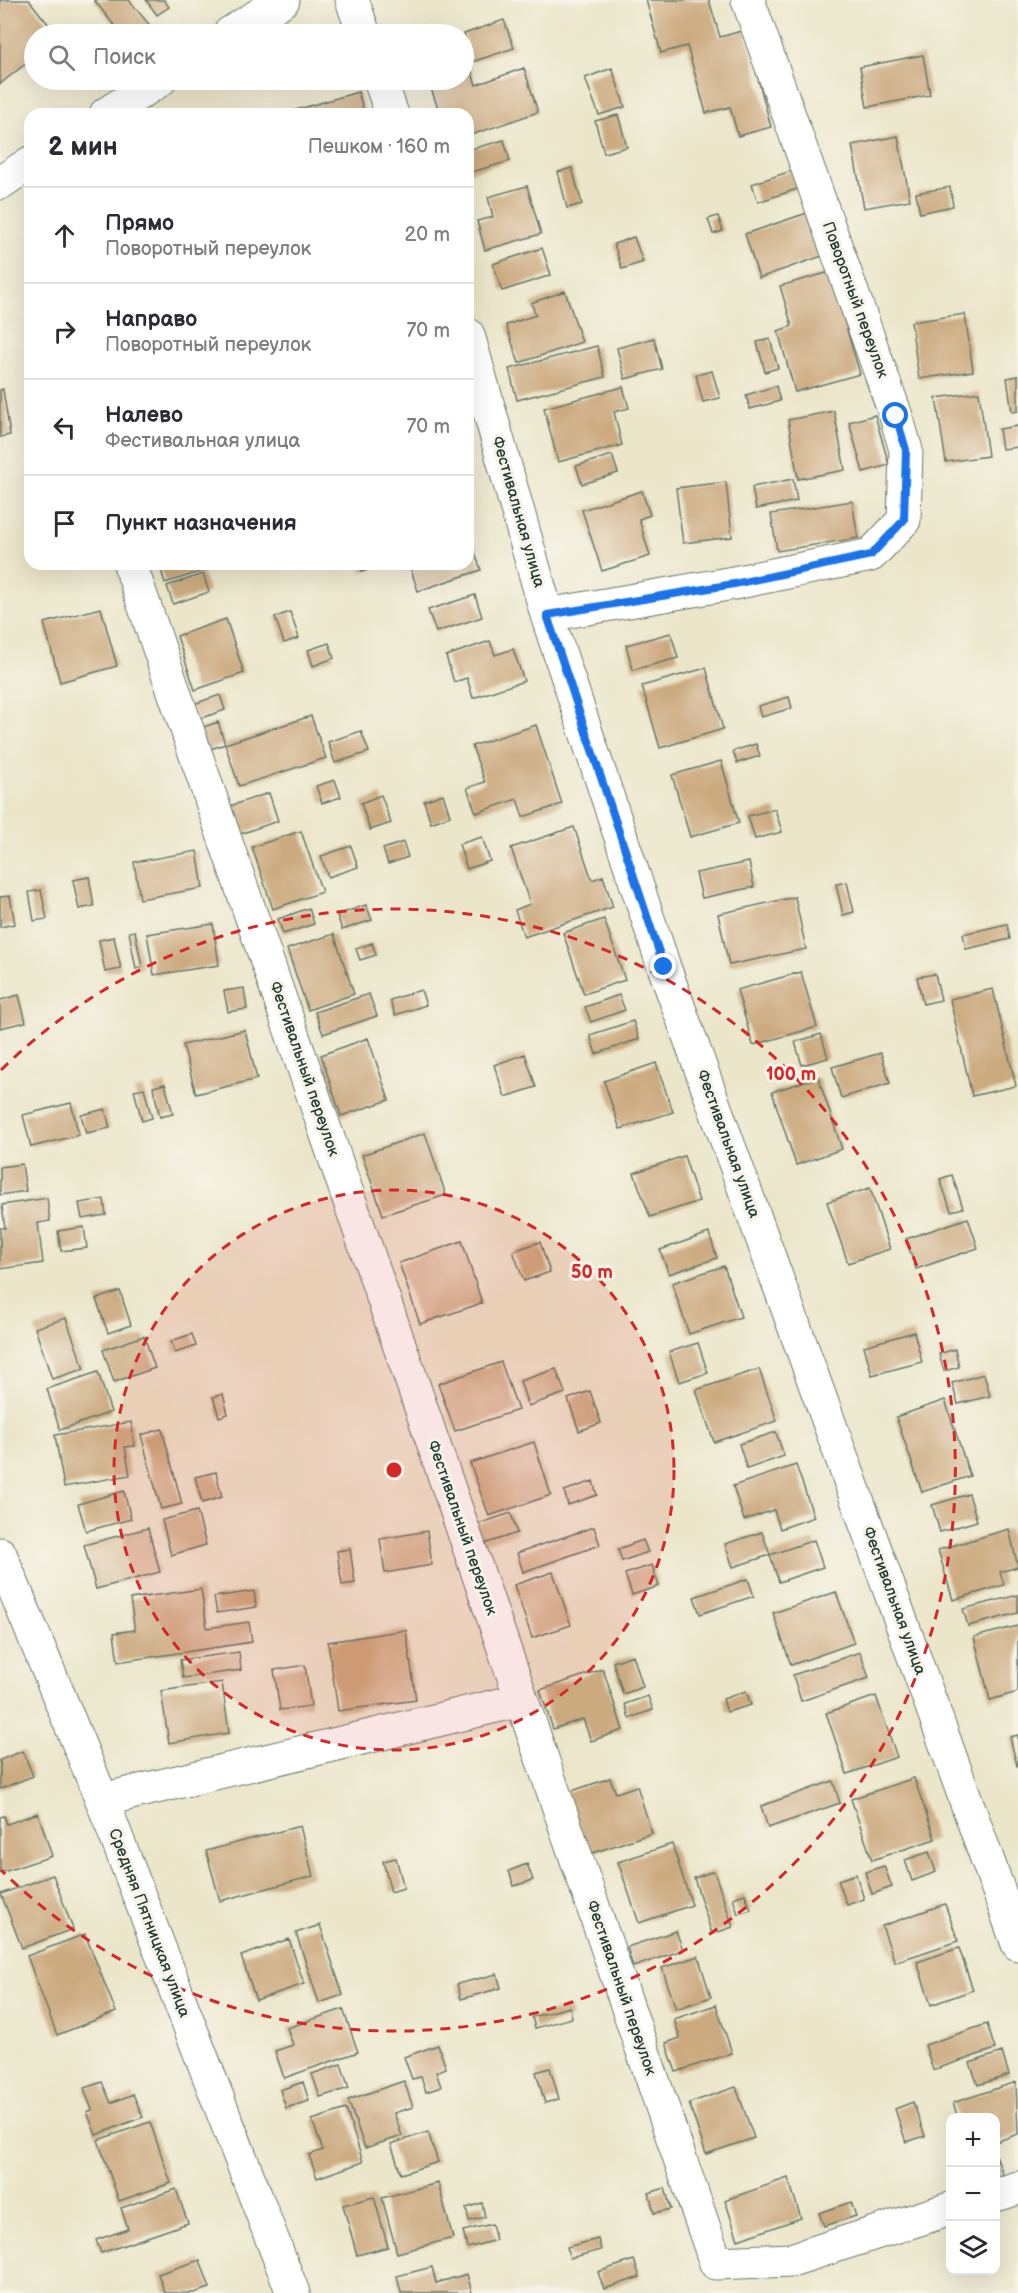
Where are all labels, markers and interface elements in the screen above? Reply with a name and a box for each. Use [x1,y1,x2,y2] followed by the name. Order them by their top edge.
[24,24,474,90] search box
[45,41,78,74] icon: search
[93,44,156,71] text: Поиск
[48,132,118,163] text: 2 мин
[308,135,450,159] text: Пешком · 160 m
[105,210,174,237] text: Прямо
[48,219,81,252] icon: ahead
[818,219,892,381] street label: Поворотный переулок
[405,223,450,247] text: 20 m
[105,237,311,261] text: Поворотный переулок
[105,306,197,333] text: Направо
[48,315,81,348] icon: right
[406,319,450,343] text: 70 m
[105,333,311,357] text: Поворотный переулок
[105,402,183,429] text: Налево
[882,402,908,428] route start
[48,411,81,444] icon: left
[406,415,450,439] text: 70 m
[105,429,300,453] text: Фестивальная улица
[487,434,549,590] street label: Фестивальная улица
[48,507,81,540] icon: arrive
[105,510,297,537] text: Пункт назначения
[650,953,676,979] route end
[265,979,343,1159] street label: Фестивальный переулок
[766,1064,816,1085] text: 100 m
[692,1067,764,1221] street label: Фестивальная улица
[571,1262,613,1283] text: 50 m
[423,1438,501,1618] street label: Фестивальный переулок
[384,1460,404,1480] centre of rings
[858,1524,930,1678] street label: Фестивальная улица
[104,1826,194,2021] street label: Средняя Пятницкая улица
[582,1898,660,2078] street label: Фестивальный переулок
[946,2113,1000,2275] map controls
[946,2113,1000,2167] button: +
[946,2167,1000,2221] button: −
[946,2221,1000,2275] button: layers

